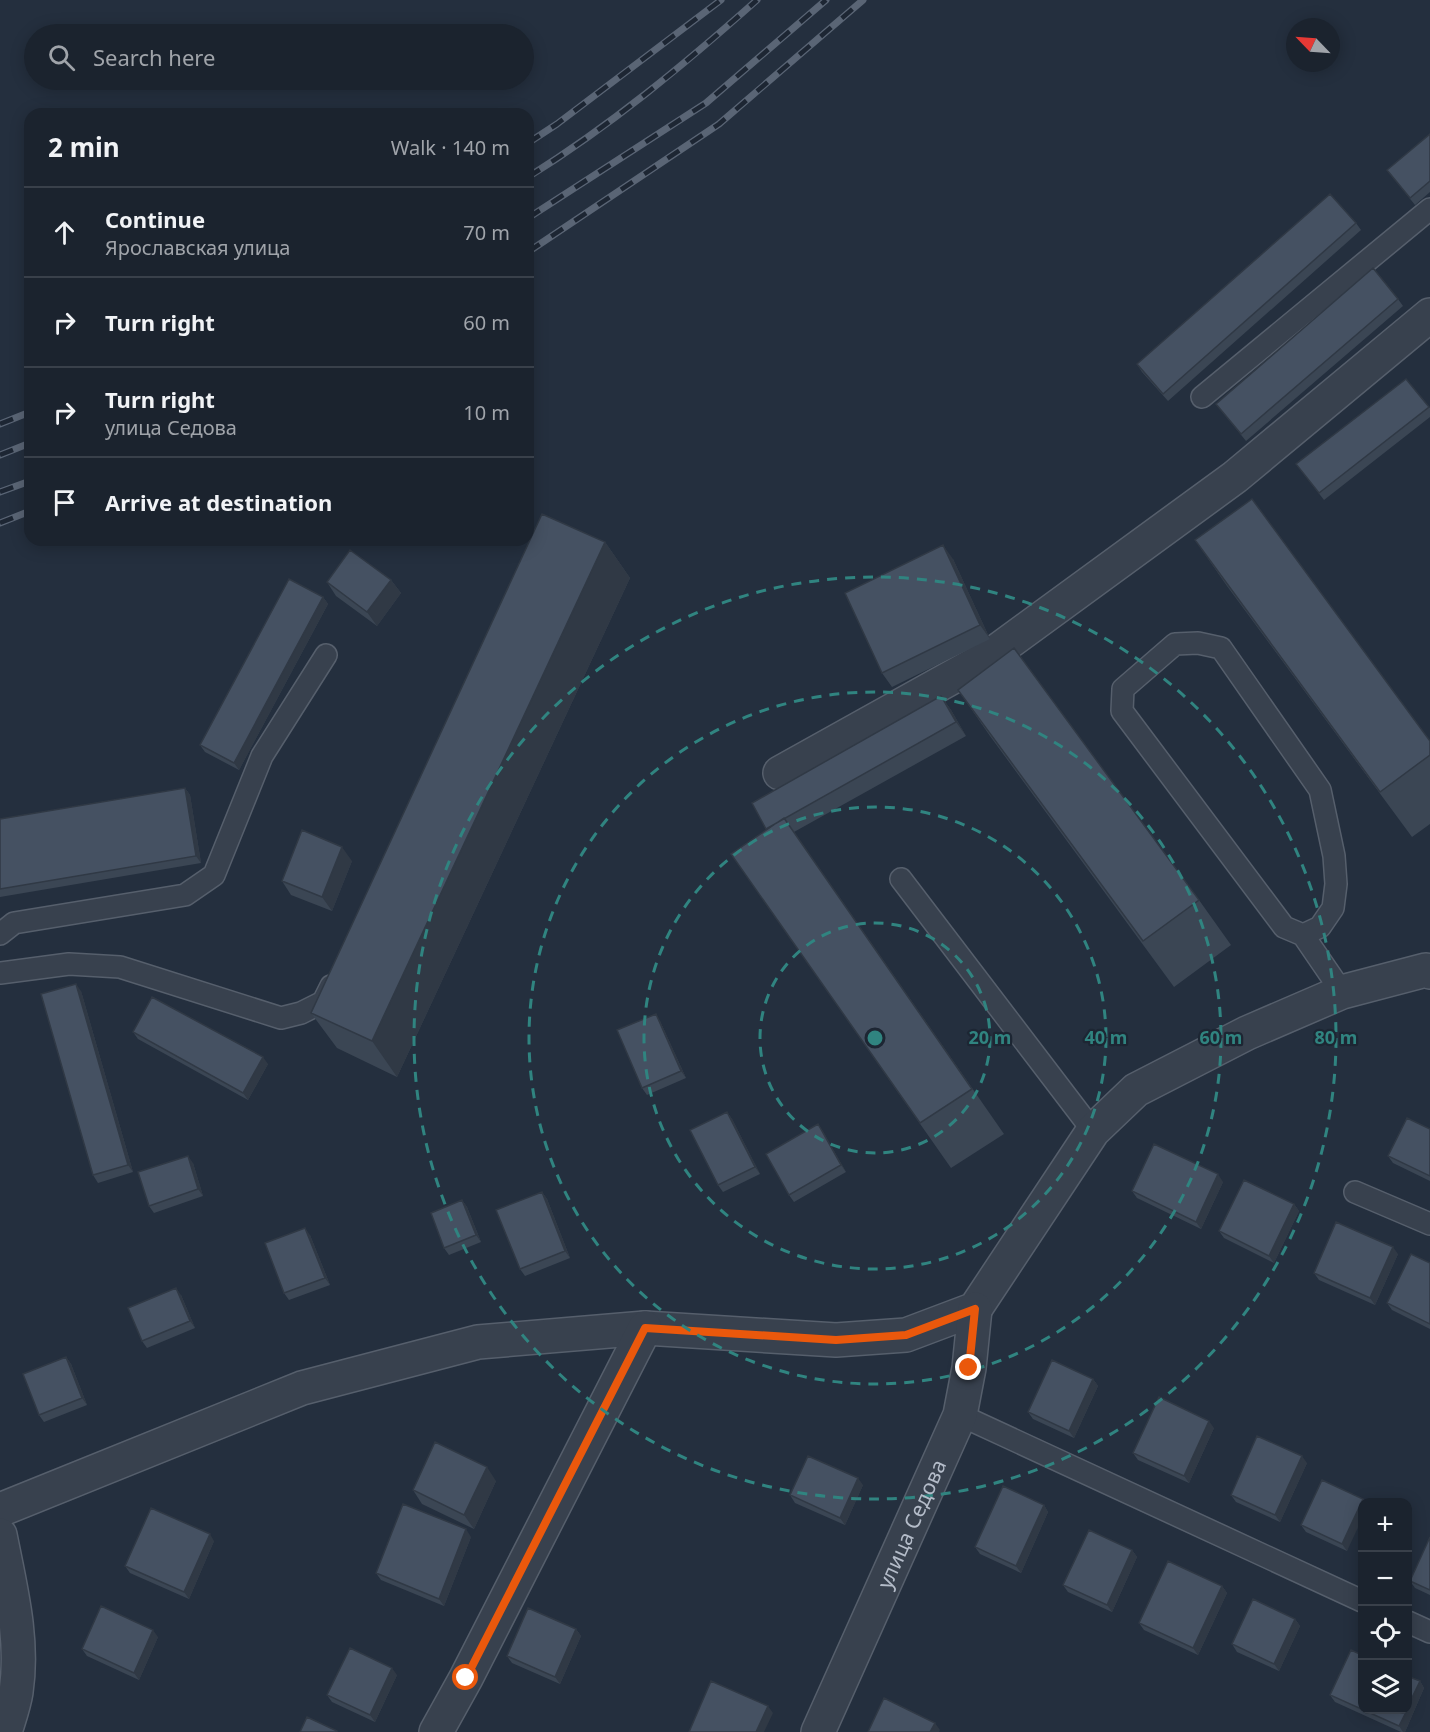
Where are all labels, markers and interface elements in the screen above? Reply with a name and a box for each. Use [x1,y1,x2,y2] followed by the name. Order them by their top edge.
[1286,18,1340,72] north arrow
[24,24,534,90] search box
[45,41,78,74] icon: search
[93,42,215,72] text: Search here
[48,129,120,165] text: 2 min
[391,134,510,161] text: Walk · 140 m
[105,204,205,234] text: Continue
[48,216,81,249] icon: ahead
[463,219,510,246] text: 70 m
[105,234,290,261] text: Ярославская улица
[48,306,81,339] icon: right
[105,307,215,337] text: Turn right
[463,309,510,336] text: 60 m
[105,384,215,414] text: Turn right
[48,396,81,429] icon: right
[463,399,510,426] text: 10 m
[105,414,237,441] text: улица Седова
[48,486,81,519] icon: arrive
[105,487,332,517] text: Arrive at destination
[969,1025,1011,1049] text: 20 m
[1085,1025,1127,1049] text: 40 m
[1200,1025,1242,1049] text: 60 m
[1315,1025,1357,1049] text: 80 m
[865,1028,885,1048] centre of rings
[955,1354,981,1380] route end
[870,1455,952,1593] street label: улица Седова
[1358,1498,1412,1714] map controls
[1358,1498,1412,1552] button: +
[1358,1552,1412,1606] button: −
[1358,1606,1412,1660] button: locate
[1358,1660,1412,1714] button: layers
[452,1664,478,1690] route start

